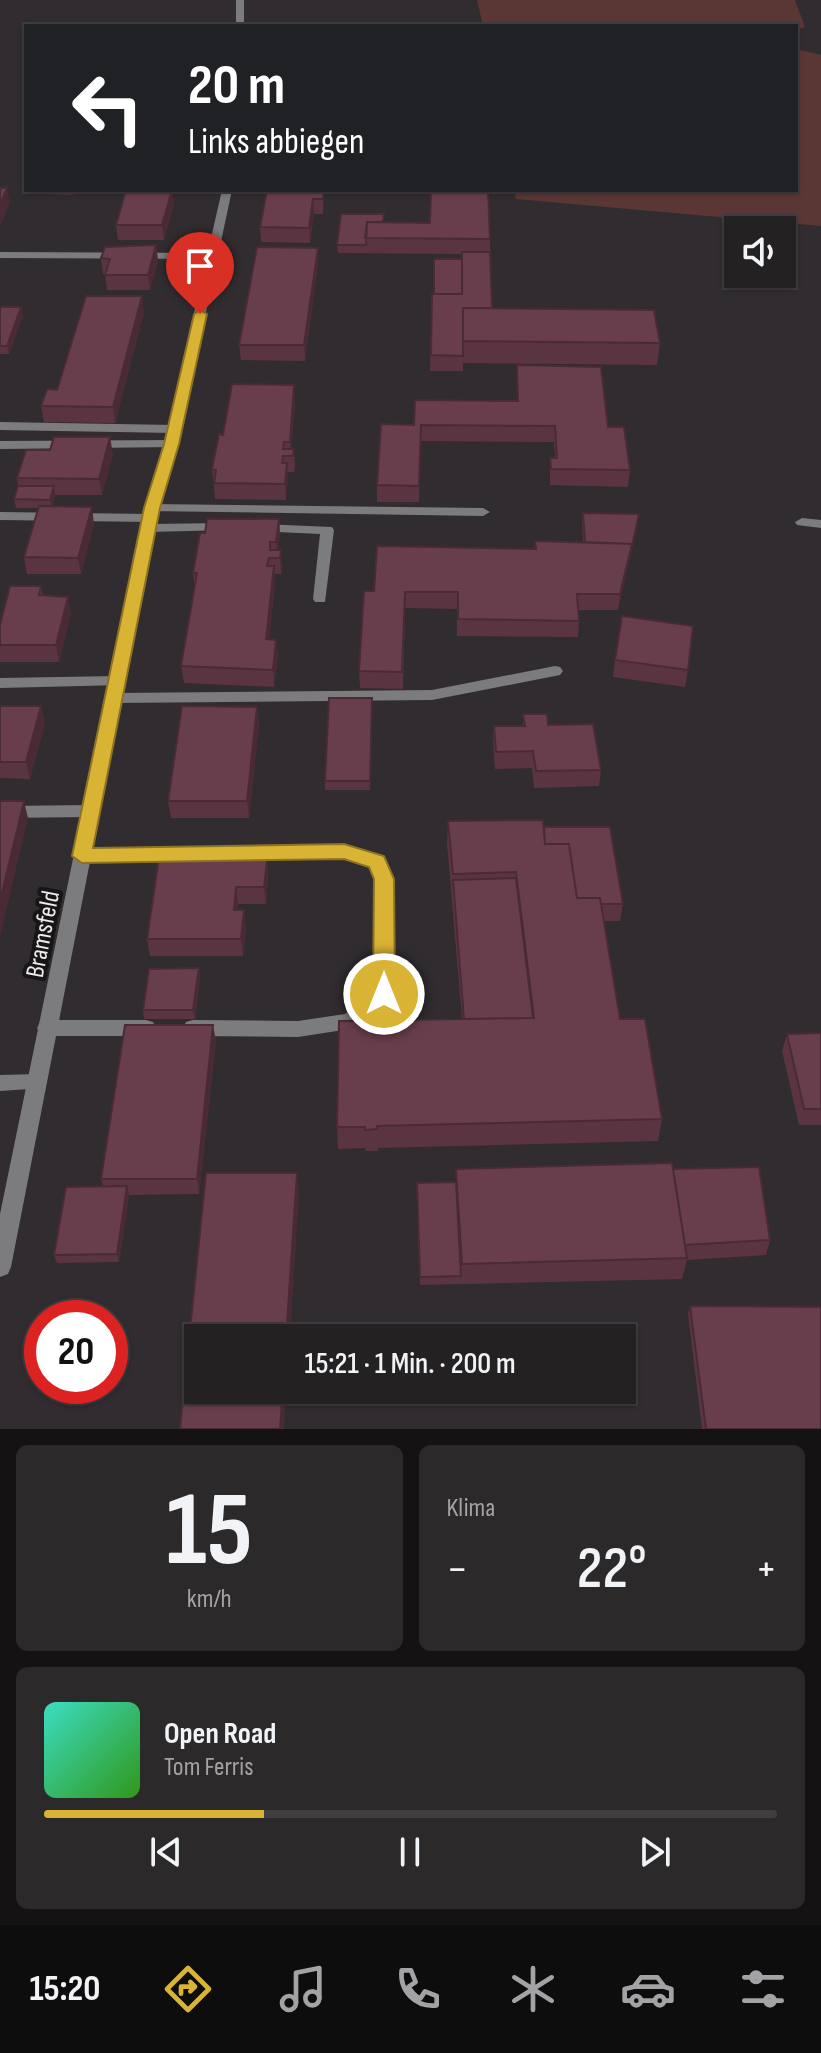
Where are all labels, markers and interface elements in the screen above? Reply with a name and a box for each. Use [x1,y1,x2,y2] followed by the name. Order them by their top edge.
[188,53,285,120] text: 20 m
[56,56,160,160] icon: left
[188,121,364,164] text: Links abbiegen
[724,216,796,288] map controls
[724,216,796,288] button: sound
[166,232,234,314] pin
[178,244,222,288] icon: arrive
[20,888,67,980] street label: Bramsfeld
[342,952,426,1036] position arrow
[24,1300,128,1404] speed limit sign: 20
[304,1346,516,1382] text: 15:21 · 1 Min. · 200 m
[166,1469,253,1594] text: 15
[447,1493,495,1524] text: Klima
[577,1533,647,1605] text: 22°
[447,1543,468,1596] text: −
[755,1543,777,1596] text: +
[187,1584,232,1615] text: km/h
[164,1716,276,1752] text: Open Road
[164,1752,254,1783] text: Tom Ferris
[144,1830,188,1874] icon: previous
[388,1830,432,1874] icon: pause
[633,1830,677,1874] icon: next
[160,1961,216,2017] icon: directions
[275,1961,331,2017] icon: music
[390,1961,446,2017] icon: phone
[505,1961,561,2017] icon: climate
[620,1961,676,2017] icon: car
[735,1961,791,2017] icon: filters
[30,1968,100,2011] text: 15:20

